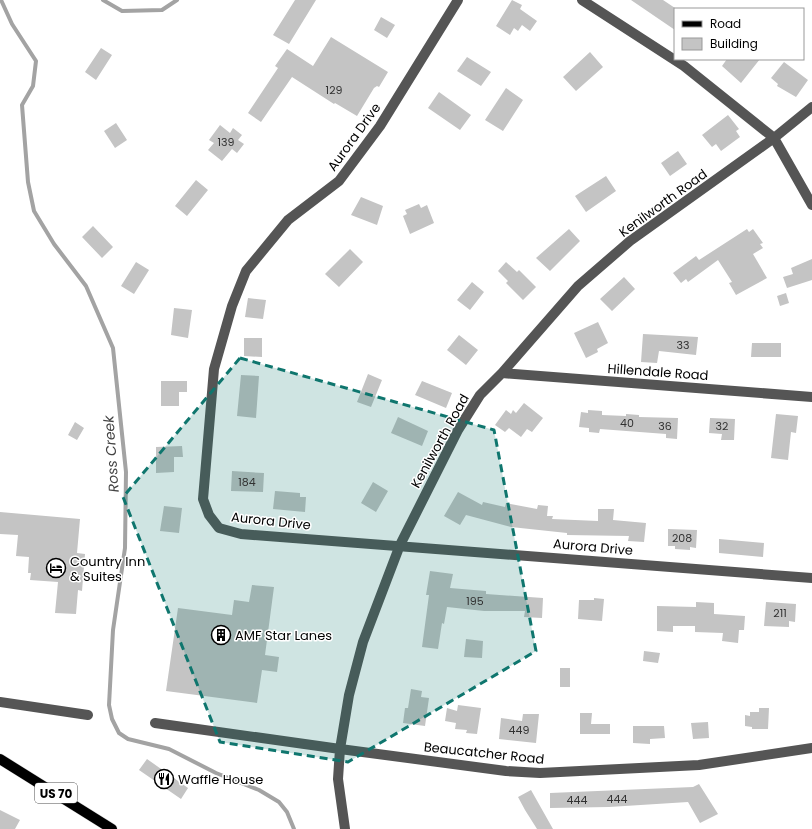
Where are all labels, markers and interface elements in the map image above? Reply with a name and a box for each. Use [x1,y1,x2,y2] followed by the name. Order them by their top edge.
[674,8,804,60] legend
[710,15,741,32] text: Road
[710,35,758,52] text: Building
[326,82,342,98] house number: 129
[323,99,385,175] street label: Aurora Drive
[218,134,235,150] house number: 139
[615,165,711,241] street label: Kenilworth Road
[677,337,689,353] house number: 33
[607,359,709,385] street label: Hillendale Road
[406,391,474,491] street label: Kenilworth Road
[98,414,124,493] water label: Ross Creek
[620,415,634,431] house number: 40
[658,418,672,434] house number: 36
[716,418,728,434] house number: 32
[238,474,256,490] house number: 184
[230,507,312,535] street label: Aurora Drive
[672,530,692,546] house number: 208
[552,534,634,560] street label: Aurora Drive
[70,552,145,586] place label: Country Inn & Suites
[45,557,67,579] hotel icon: Country Inn & Suites
[466,593,484,609] house number: 195
[773,605,787,621] house number: 211
[210,624,232,646] building icon: AMF Star Lanes
[235,626,332,645] place label: AMF Star Lanes
[509,722,529,738] house number: 449
[423,737,545,769] street label: Beaucatcher Road
[153,768,175,790] restaurant icon: Waffle House
[178,770,263,789] place label: Waffle House
[35,783,77,803] road number: US 70
[607,791,627,807] house number: 444
[567,792,587,808] house number: 444

